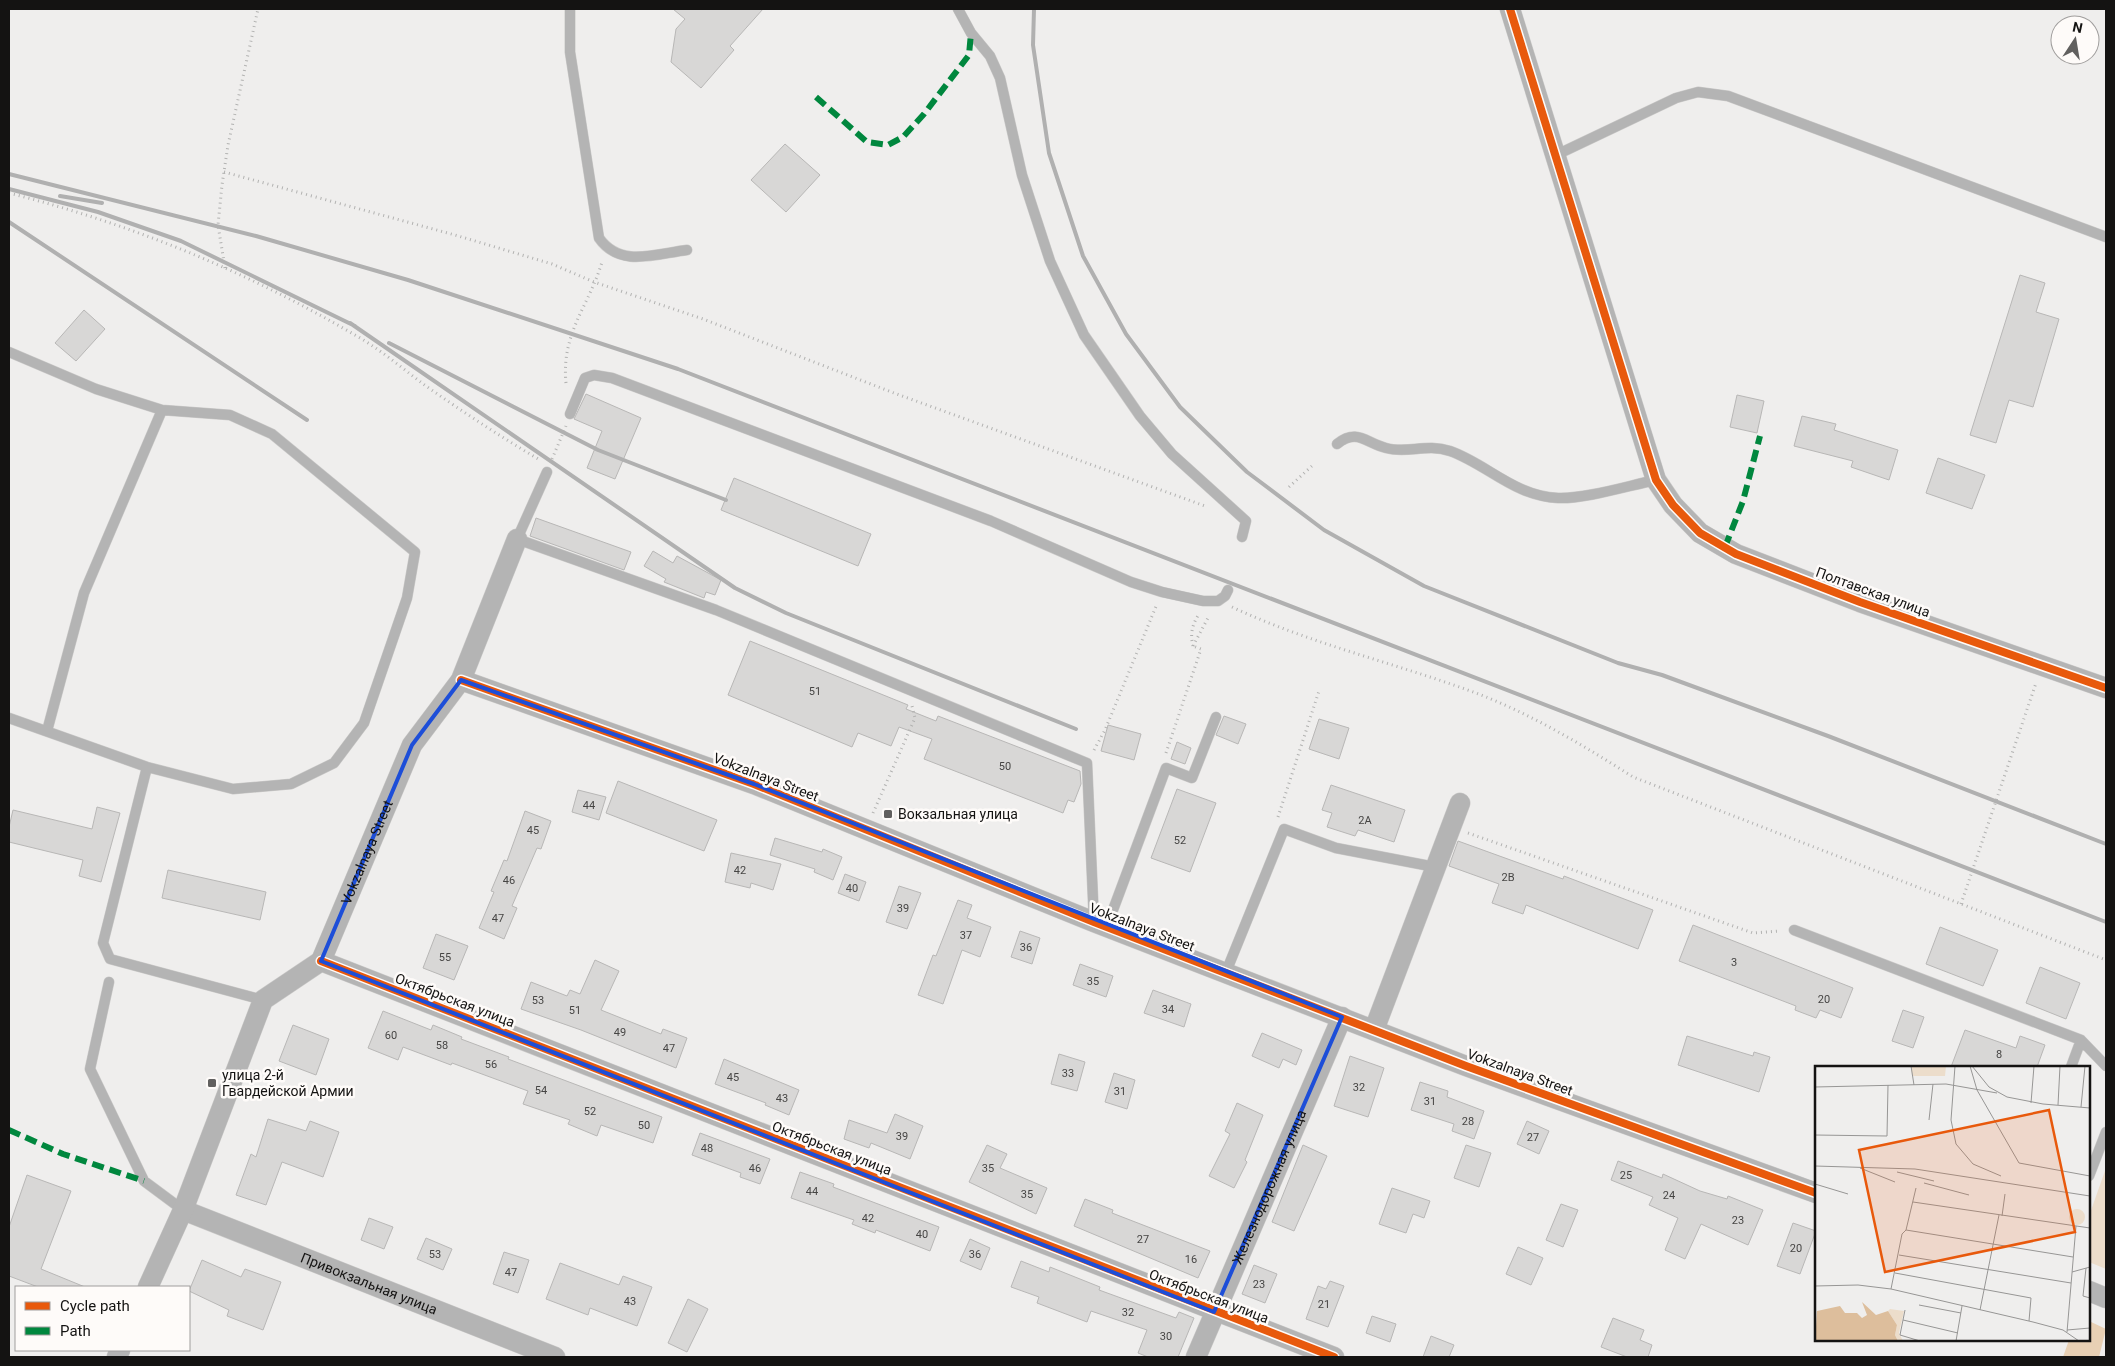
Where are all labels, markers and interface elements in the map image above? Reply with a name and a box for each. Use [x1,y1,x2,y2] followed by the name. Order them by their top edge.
[2050,15,2100,65] north arrow
[2071,18,2084,36] text: N
[1814,564,1932,620] street label: Полтавская улица
[809,685,821,698] house number: 51
[711,750,821,805] street label: Vokzalnaya Street
[999,760,1011,773] house number: 50
[338,797,396,907] street label: Vokzalnaya Street
[583,799,595,812] house number: 44
[898,806,1018,822] place label: Вокзальная улица
[882,808,894,820] marker: Вокзальная улица
[1358,814,1373,827] house number: 2А
[527,824,539,837] house number: 45
[1174,834,1186,847] house number: 52
[734,864,746,877] house number: 42
[1501,871,1515,884] house number: 2В
[503,874,515,887] house number: 46
[846,882,858,895] house number: 40
[1087,900,1197,955] street label: Vokzalnaya Street
[897,902,909,915] house number: 39
[492,912,504,925] house number: 47
[960,929,972,942] house number: 37
[1020,941,1032,954] house number: 36
[439,951,451,964] house number: 55
[1731,956,1737,969] house number: 3
[393,970,517,1030] street label: Октябрьская улица
[1087,975,1099,988] house number: 35
[1818,993,1830,1006] house number: 20
[532,994,544,1007] house number: 53
[1162,1003,1174,1016] house number: 34
[569,1004,581,1017] house number: 51
[614,1026,626,1039] house number: 49
[385,1029,397,1042] house number: 60
[436,1039,448,1052] house number: 58
[663,1042,675,1055] house number: 47
[1465,1045,1575,1099] street label: Vokzalnaya Street
[1996,1048,2002,1061] house number: 8
[485,1058,497,1071] house number: 56
[1815,1066,2090,1341] inset map
[222,1067,354,1099] place label: улица 2-й Гвардейской Армии
[1062,1067,1074,1080] house number: 33
[727,1071,739,1084] house number: 45
[206,1077,218,1089] marker: улица 2-й Гвардейской Армии
[1353,1081,1365,1094] house number: 32
[535,1084,547,1097] house number: 54
[1114,1085,1126,1098] house number: 31
[776,1092,788,1105] house number: 43
[1424,1095,1436,1108] house number: 31
[584,1105,596,1118] house number: 52
[1229,1107,1309,1267] street label: Железнодорожная улица
[1462,1115,1474,1128] house number: 28
[770,1118,894,1178] street label: Октябрьская улица
[638,1119,650,1132] house number: 50
[896,1130,908,1143] house number: 39
[1527,1131,1539,1144] house number: 27
[701,1142,713,1155] house number: 48
[749,1162,761,1175] house number: 46
[982,1162,994,1175] house number: 35
[1620,1169,1632,1182] house number: 25
[806,1185,818,1198] house number: 44
[1021,1188,1033,1201] house number: 35
[1663,1189,1675,1202] house number: 24
[862,1212,874,1225] house number: 42
[1732,1214,1744,1227] house number: 23
[916,1228,928,1241] house number: 40
[1137,1233,1149,1246] house number: 27
[1790,1242,1802,1255] house number: 20
[429,1248,441,1261] house number: 53
[969,1248,981,1261] house number: 36
[298,1249,440,1318] street label: Привокзальная улица
[1185,1253,1197,1266] house number: 16
[505,1266,517,1279] house number: 47
[1147,1266,1271,1326] street label: Октябрьская улица
[1253,1278,1265,1291] house number: 23
[15,1286,190,1351] legend
[624,1295,636,1308] house number: 43
[60,1297,130,1315] text: Cycle path
[1318,1298,1330,1311] house number: 21
[1122,1306,1134,1319] house number: 32
[60,1322,91,1340] text: Path
[1160,1330,1172,1343] house number: 30

